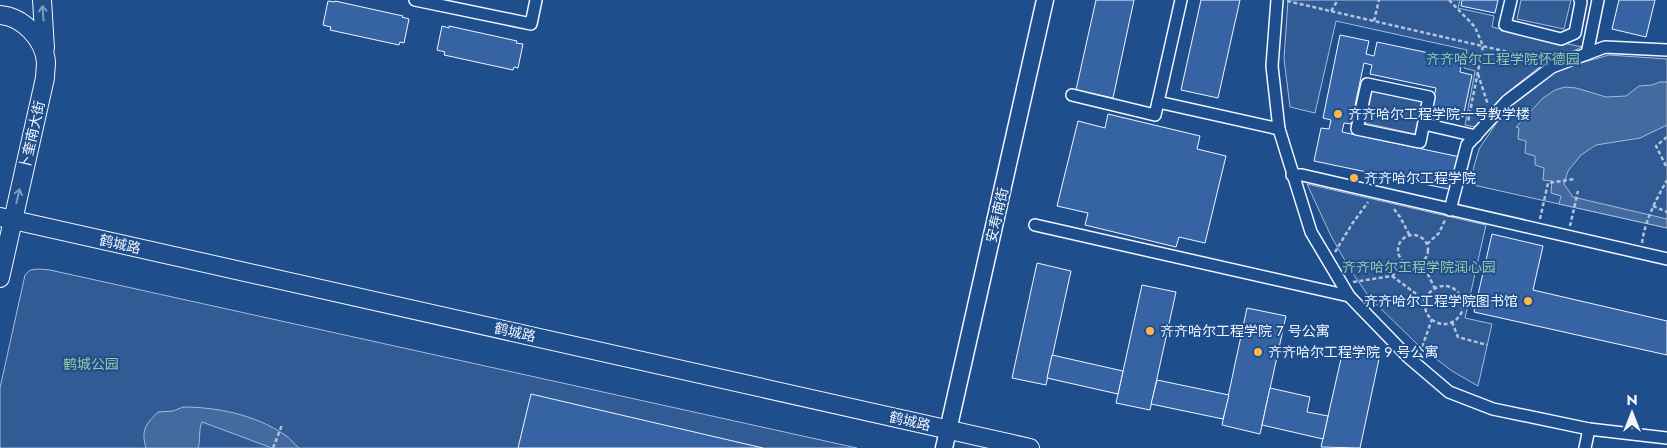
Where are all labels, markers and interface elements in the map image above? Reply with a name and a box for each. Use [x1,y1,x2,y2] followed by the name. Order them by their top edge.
[38,6,47,22] one-way arrow
[1426,49,1580,69] park label: 齐齐哈尔工程学院怀德园
[14,99,50,171] street label: 卜奎南大街
[1348,104,1530,124] place label: 齐齐哈尔工程学院一号教学楼
[1332,108,1344,120] marker: 齐齐哈尔工程学院一号教学楼
[1364,168,1476,188] place label: 齐齐哈尔工程学院
[1348,172,1360,184] marker: 齐齐哈尔工程学院
[981,185,1013,245] street label: 安寿南街
[14,189,23,205] one-way arrow
[97,230,143,258] street label: 鹤城路
[1342,257,1496,277] park label: 齐齐哈尔工程学院润心园
[1364,291,1518,311] place label: 齐齐哈尔工程学院图书馆
[1522,295,1534,307] marker: 齐齐哈尔工程学院图书馆
[492,318,538,346] street label: 鹤城路
[1160,321,1330,341] place label: 齐齐哈尔工程学院 7 号公寓
[1144,325,1156,337] marker: 齐齐哈尔工程学院 7 号公寓
[1268,342,1438,362] place label: 齐齐哈尔工程学院 9 号公寓
[1252,346,1264,358] marker: 齐齐哈尔工程学院 9 号公寓
[63,354,119,374] park label: 鹤城公园
[1607,388,1657,438] north arrow
[1626,390,1638,410] text: N
[887,407,933,435] street label: 鹤城路

